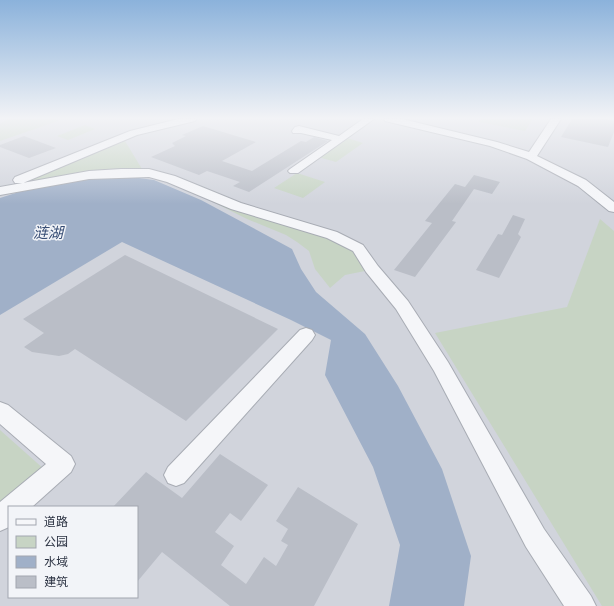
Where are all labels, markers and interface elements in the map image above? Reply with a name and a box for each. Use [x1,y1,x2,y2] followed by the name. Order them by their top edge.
[33,223,65,244] water label: 涟湖
[8,506,138,598] legend
[44,514,68,531] text: 道路
[44,534,68,551] text: 公园
[44,554,68,571] text: 水域
[44,574,68,591] text: 建筑

